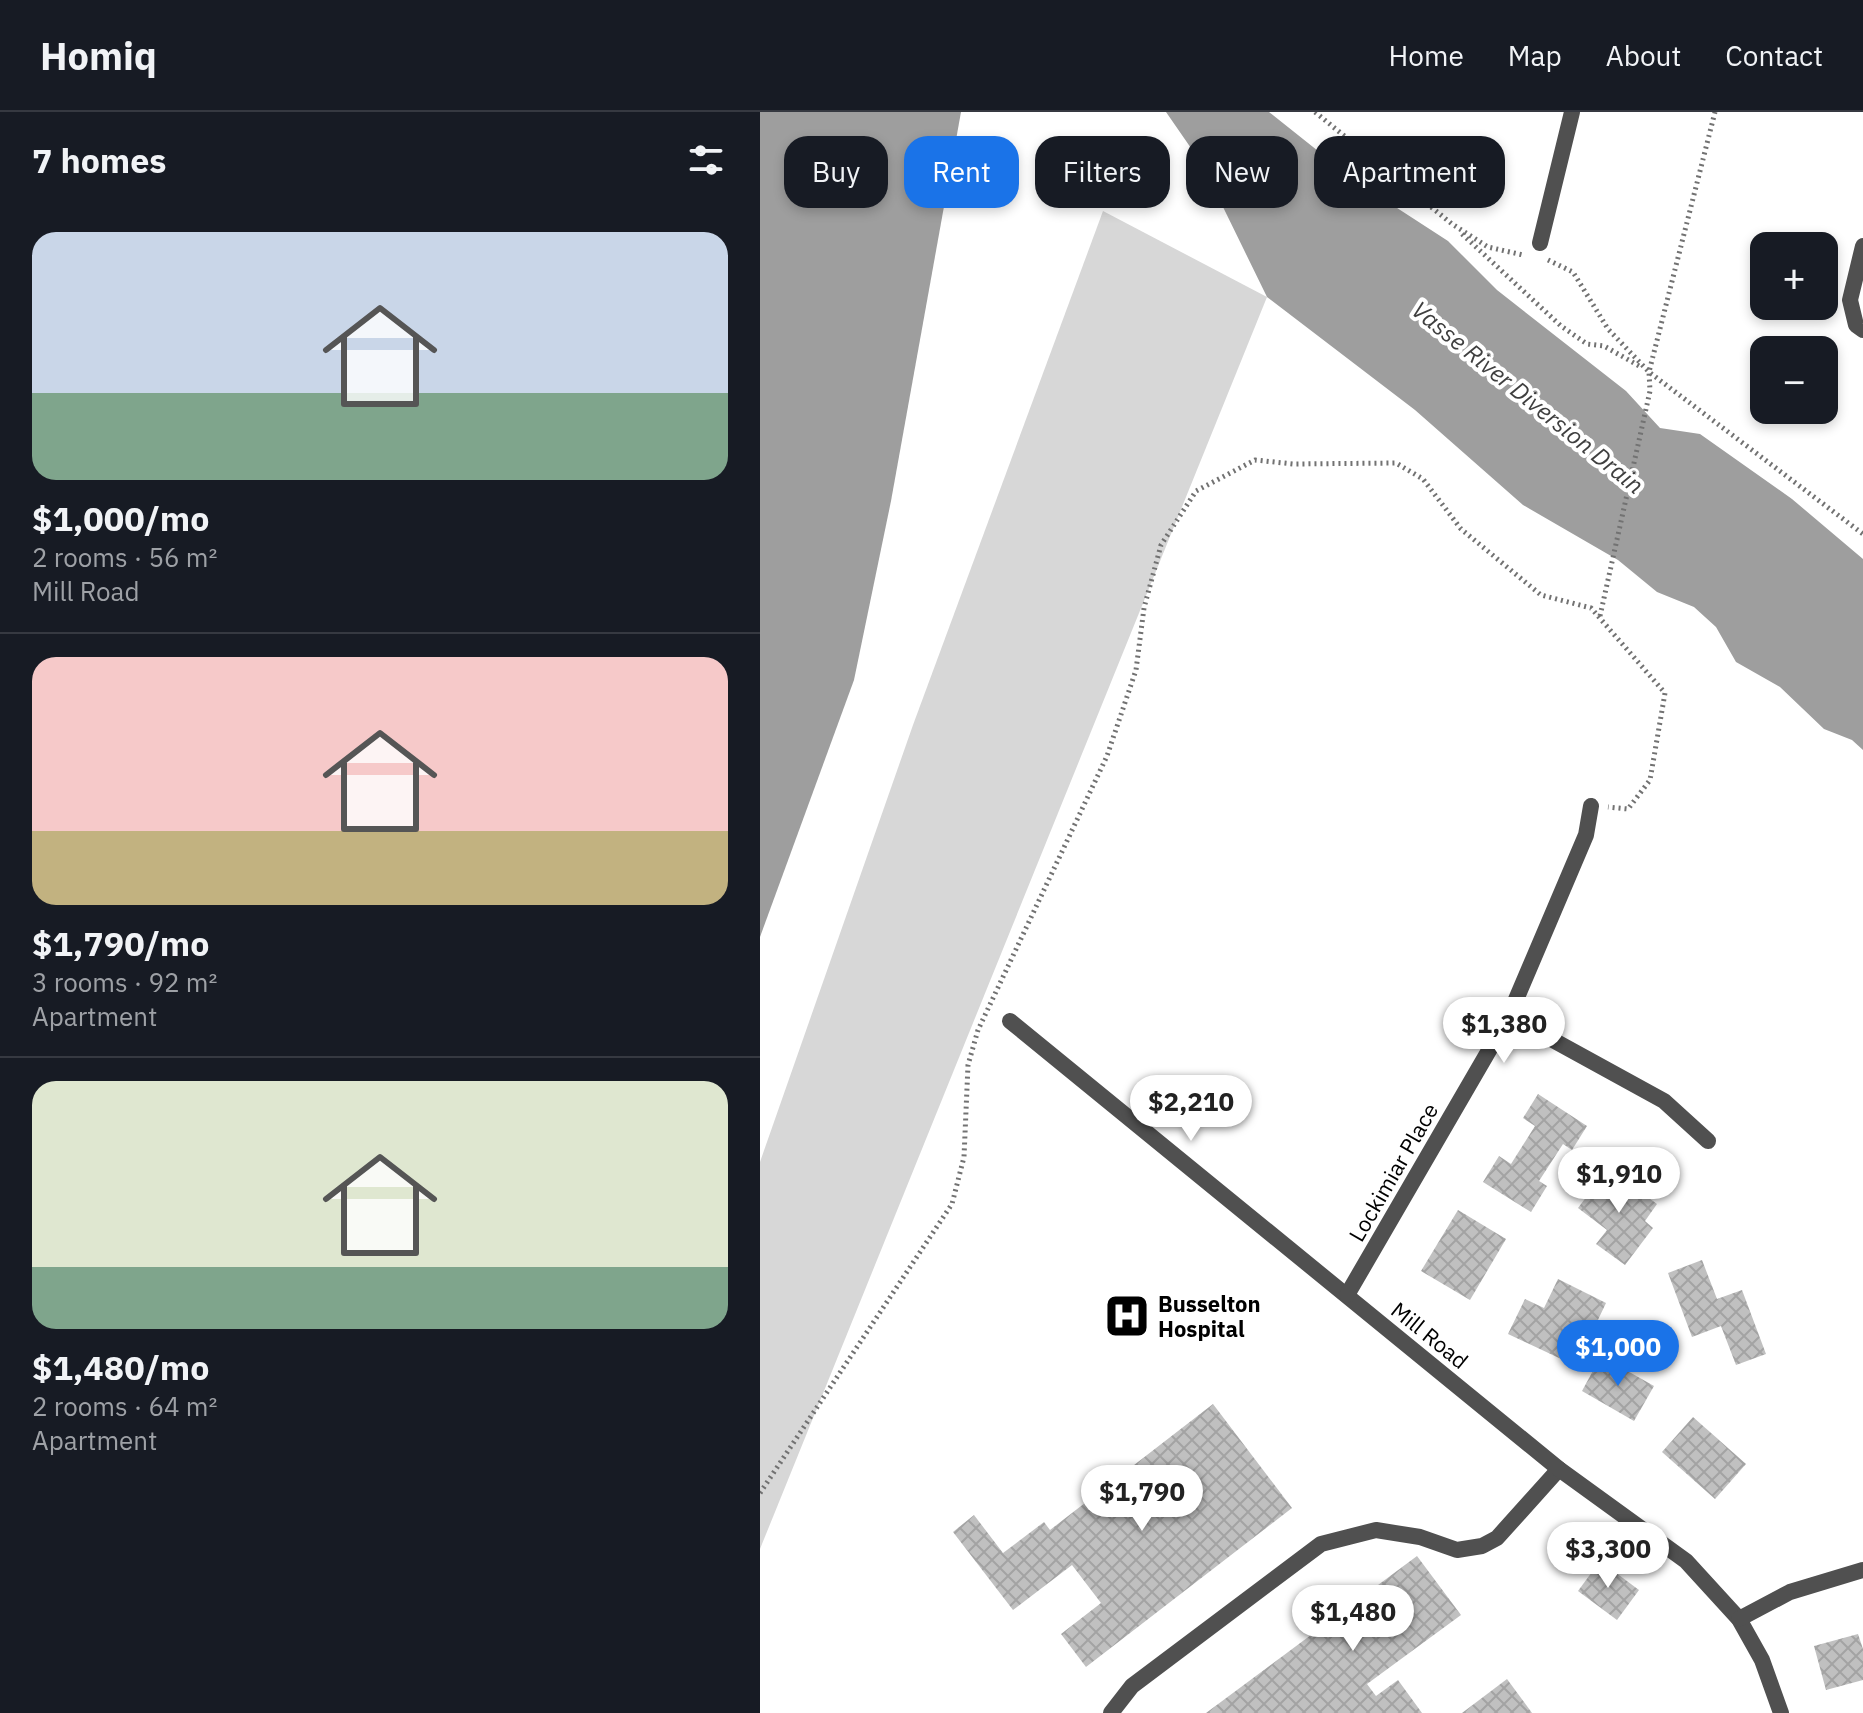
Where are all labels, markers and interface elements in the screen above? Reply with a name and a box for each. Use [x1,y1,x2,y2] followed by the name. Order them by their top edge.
[40,31,157,80] text: Homiq
[1388,37,1464,74] text: Home
[1508,37,1562,74] text: Map
[1606,37,1681,74] text: About
[1725,37,1823,74] text: Contact
[784,136,888,208] chip: Buy
[904,136,1019,208] chip: Rent
[1035,136,1170,208] chip: Filters
[1186,136,1298,208] chip: New
[1314,136,1505,208] chip: Apartment
[32,138,167,182] text: 7 homes
[684,138,728,182] icon: filters
[1750,232,1838,424] map controls
[1750,232,1838,320] button: +
[308,284,452,428] icon: home
[1405,293,1651,501] water label: Vasse River Diversion Drain
[1750,336,1838,424] button: −
[32,496,209,540] text: $1,000/mo
[32,540,217,574] text: 2 rooms · 56 m²
[32,574,140,608] text: Mill Road
[308,709,452,853] icon: home
[32,921,209,965] text: $1,790/mo
[32,965,217,999] text: 3 rooms · 92 m²
[1439,997,1569,1065] pin: $1,380
[32,999,157,1033] text: Apartment
[1461,1006,1547,1040] text: $1,380
[1126,1075,1256,1143] pin: $2,210
[1148,1084,1234,1118] text: $2,210
[1342,1098,1444,1246] street label: Lockimiar Place
[308,1133,452,1277] icon: home
[1554,1147,1684,1215] pin: $1,910
[1576,1156,1662,1190] text: $1,910
[1158,1289,1261,1343] place label: Busselton Hospital
[1103,1292,1151,1340] hospital icon: Busselton Hospital
[1386,1295,1474,1375] street label: Mill Road
[1553,1320,1683,1388] pin: $1,000
[1575,1329,1661,1363] text: $1,000
[32,1345,209,1389] text: $1,480/mo
[32,1389,217,1423] text: 2 rooms · 64 m²
[32,1423,157,1457] text: Apartment
[1077,1465,1207,1533] pin: $1,790
[1099,1474,1185,1508] text: $1,790
[1543,1522,1673,1590] pin: $3,300
[1565,1531,1651,1565] text: $3,300
[1288,1585,1418,1653] pin: $1,480
[1310,1594,1396,1628] text: $1,480

